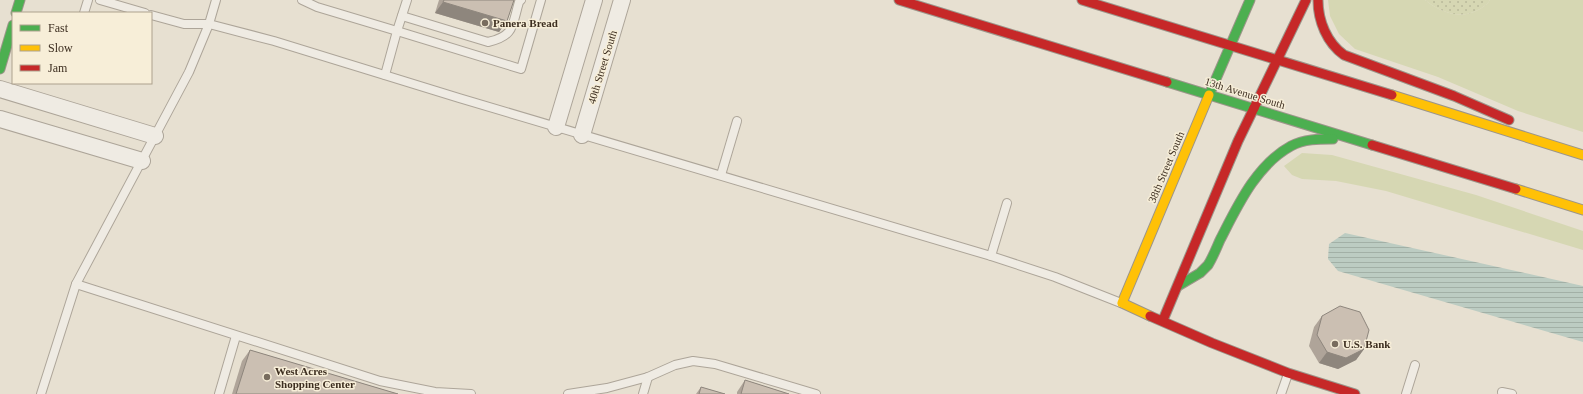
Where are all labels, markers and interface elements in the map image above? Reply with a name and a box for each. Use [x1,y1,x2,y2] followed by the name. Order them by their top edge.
[12,12,152,84] legend
[493,17,558,29] place label: Panera Bread
[480,18,490,28] marker: Panera Bread
[48,21,69,35] text: Fast
[585,28,619,105] street label: 40th Street South
[48,41,73,55] text: Slow
[48,61,68,75] text: Jam
[1203,75,1287,111] street label: 13th Avenue South
[1146,129,1187,205] street label: 38th Street South
[1343,338,1391,350] place label: U.S. Bank
[1330,339,1340,349] marker: U.S. Bank
[275,365,355,390] place label: West Acres Shopping Center
[262,372,272,382] marker: West Acres Shopping Center

